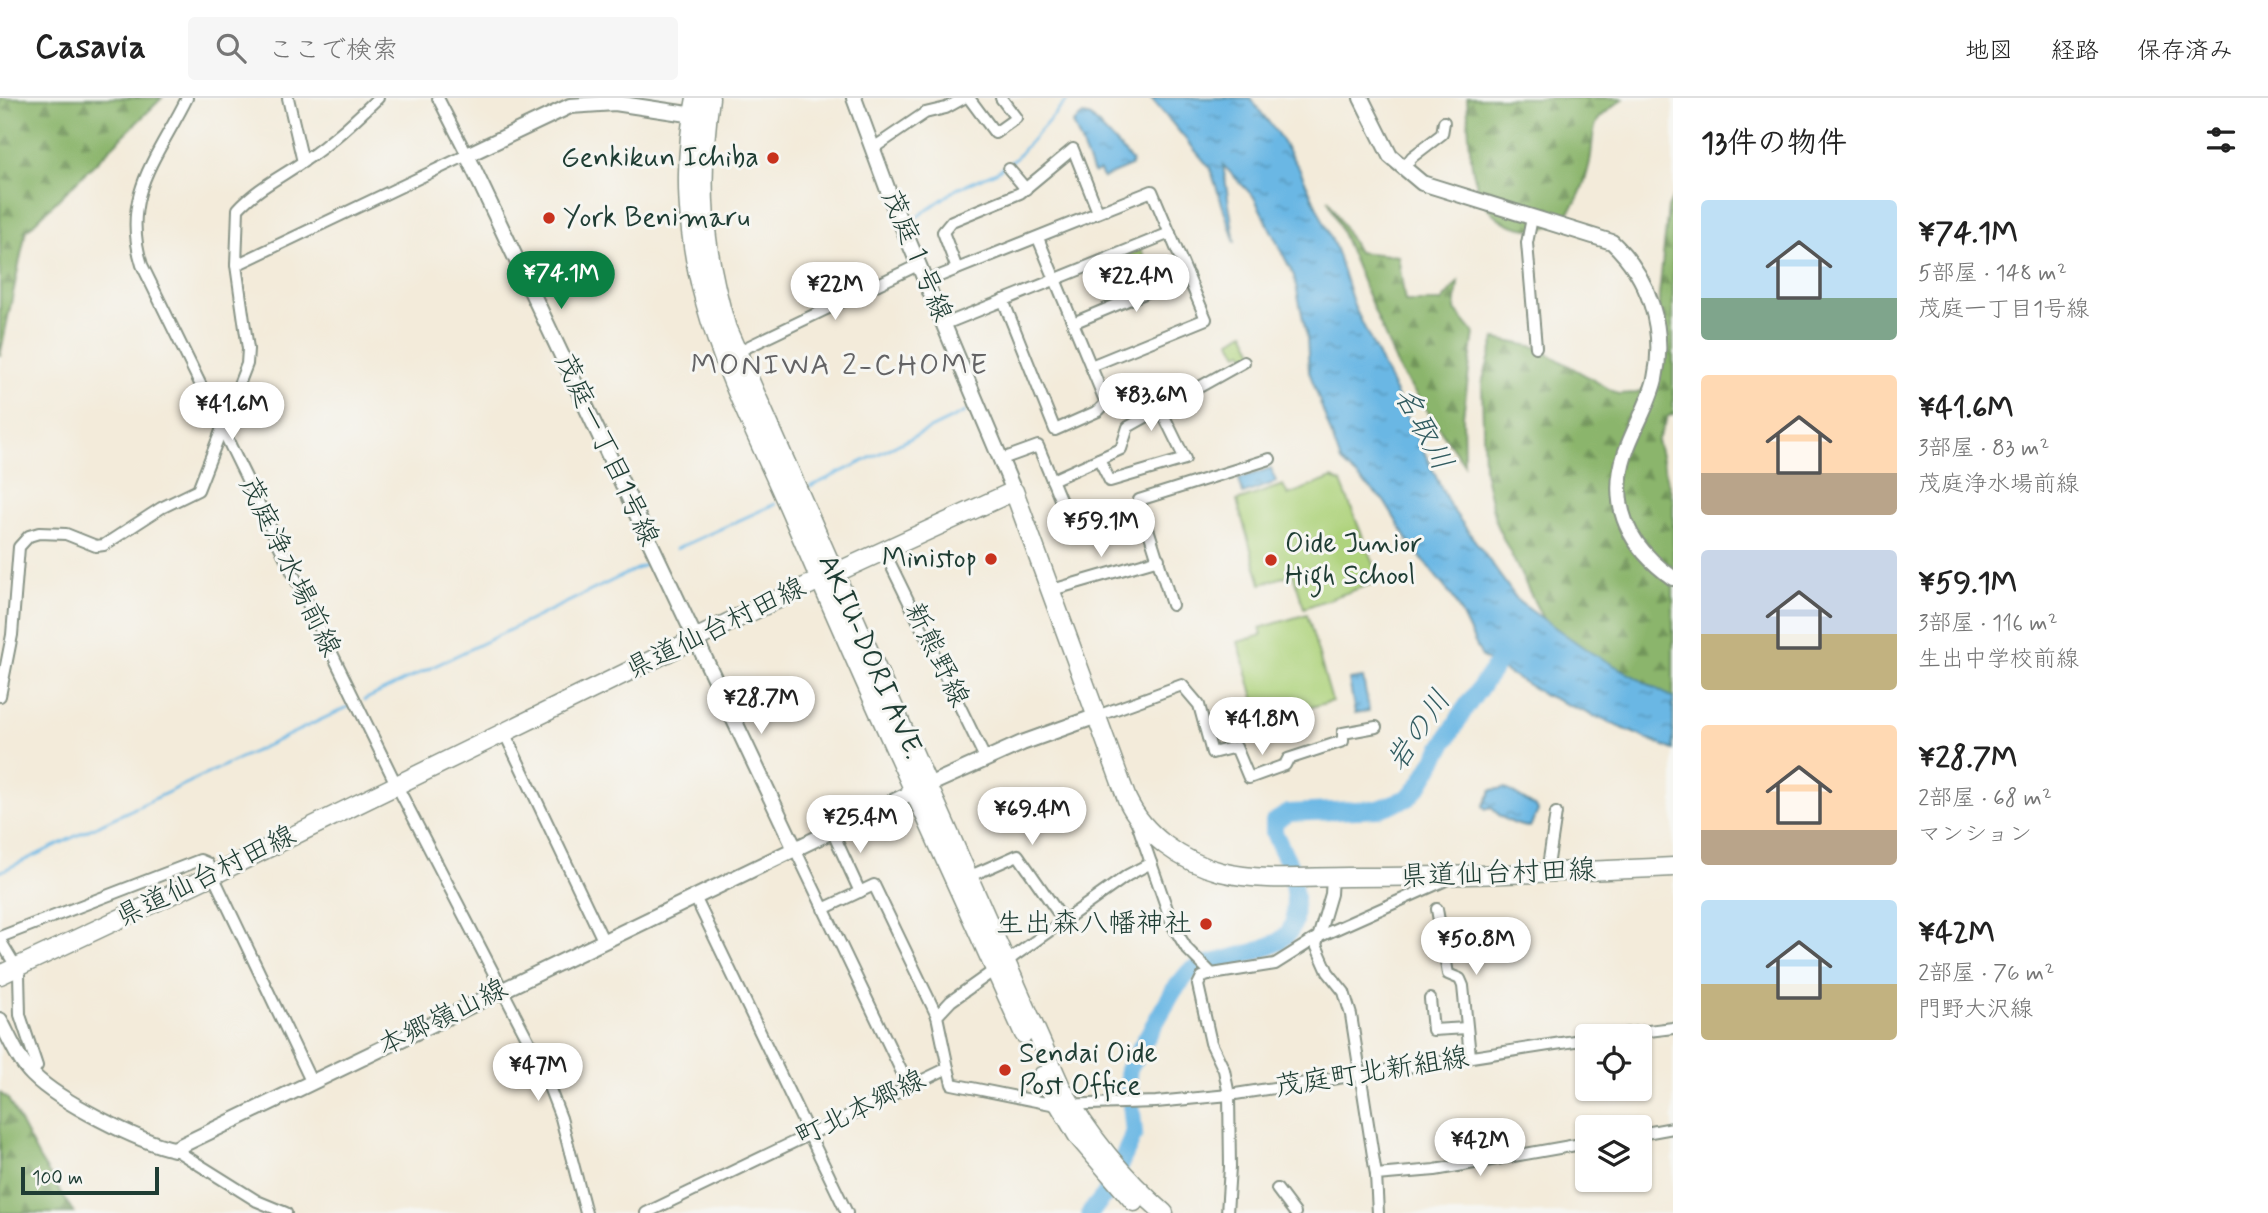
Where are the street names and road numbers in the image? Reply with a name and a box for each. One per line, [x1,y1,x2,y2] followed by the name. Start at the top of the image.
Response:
[872,184,960,328] street label: 茂庭１号線
[545,348,667,552] street label: 茂庭一丁目1号線
[229,471,349,663] street label: 茂庭浄水場前線
[808,549,932,765] street label: AKIU-DORI AVE.
[620,569,812,689] street label: 県道仙台村田線
[895,597,977,713] street label: 新熊野線
[110,817,302,937] street label: 県道仙台村田線
[1399,852,1597,896] street label: 県道仙台村田線
[372,971,514,1065] street label: 本郷嶺山線
[1272,1039,1472,1107] street label: 茂庭町北新組線
[790,1062,932,1156] street label: 町北本郷線

